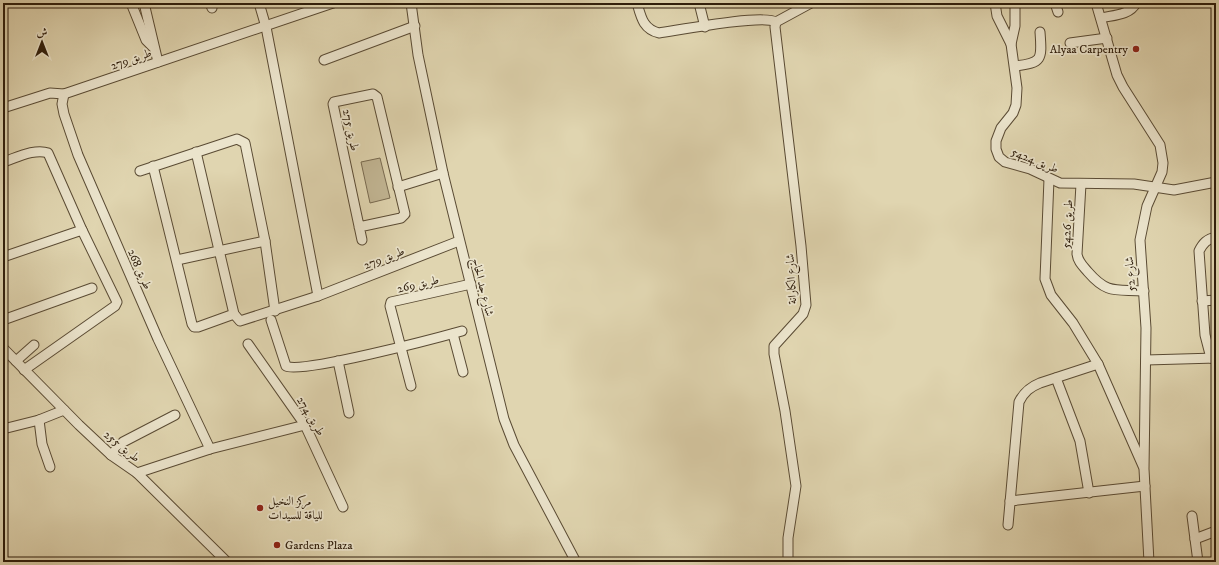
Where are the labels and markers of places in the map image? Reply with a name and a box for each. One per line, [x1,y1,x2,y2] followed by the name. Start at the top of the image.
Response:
[1050,42,1128,57] place label: Alyaa Carpentry
[1131,44,1141,54] marker: Alyaa Carpentry
[268,494,323,523] place label: مركز النخيل للياقة للسيدات
[255,503,265,513] marker: مركز النخيل للياقة للسيدات
[285,538,354,553] place label: Gardens Plaza
[272,540,282,550] marker: Gardens Plaza

